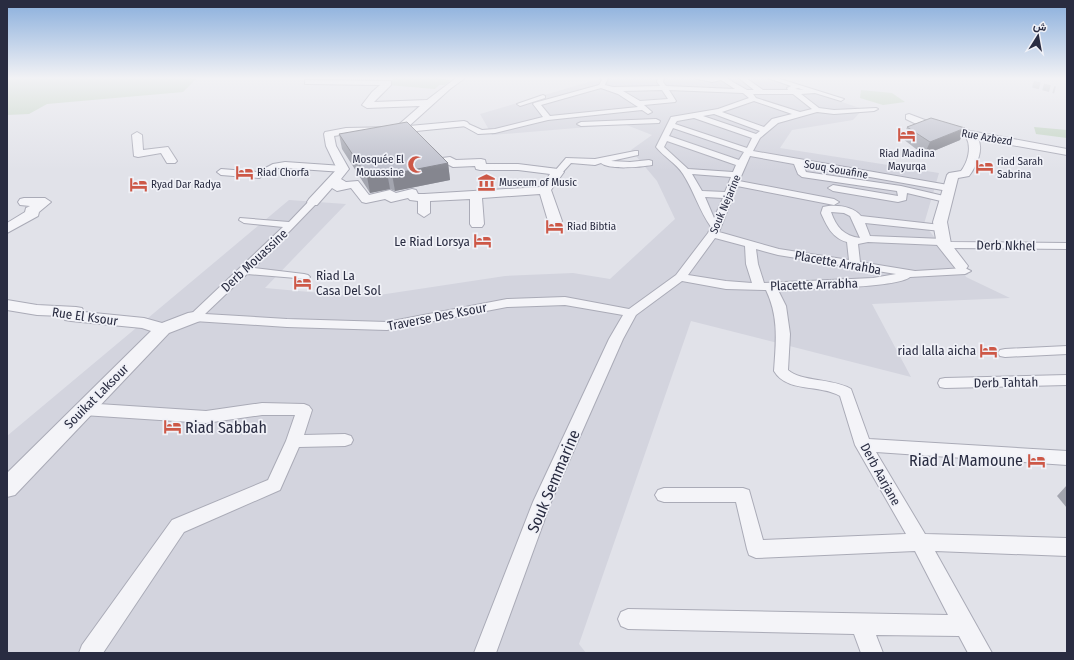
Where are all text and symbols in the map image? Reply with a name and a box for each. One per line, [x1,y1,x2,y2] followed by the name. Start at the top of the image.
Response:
[1018,16,1058,56] north arrow
[1032,19,1048,34] text: ش
[897,125,917,145] hotel icon: Riad Madina Mayurqa
[961,127,1013,148] street label: Rue Azbezd
[879,147,935,173] place label: Riad Madina Mayurqa
[353,153,404,179] place label: Mosquée El Mouassine
[407,155,427,175] mosque icon: Mosquée El Mouassine
[997,155,1043,181] place label: riad Sarah Sabrina
[803,157,869,182] street label: Souq Souafine
[974,157,994,177] hotel icon: riad Sarah Sabrina
[234,162,254,182] hotel icon: Riad Chorfa
[257,166,309,179] place label: Riad Chorfa
[476,172,496,192] museum icon: Museum of Music
[707,173,744,236] street label: Souk Nejarine
[128,174,148,194] hotel icon: Ryad Dar Radya
[499,176,577,189] place label: Museum of Music
[151,178,221,191] place label: Ryad Dar Radya
[544,216,564,236] hotel icon: Riad Bibtia
[567,220,616,233] place label: Riad Bibtia
[218,226,291,295] street label: Derb Mouassine
[473,231,493,251] hotel icon: Le Riad Lorsya
[394,234,470,249] place label: Le Riad Lorsya
[976,237,1036,254] street label: Derb Nkhel
[793,247,882,278] street label: Placette Arrahba
[316,268,381,298] place label: Riad La Casa Del Sol
[293,272,313,292] hotel icon: Riad La Casa Del Sol
[770,275,858,294] street label: Placette Arrabha
[386,299,488,333] street label: Traverse Des Ksour
[51,304,119,329] street label: Rue El Ksour
[979,340,999,360] hotel icon: riad lalla aicha
[898,343,976,358] place label: riad lalla aicha
[61,361,132,432] street label: Souikat Laksour
[974,374,1038,391] street label: Derb Tahtah
[162,417,182,437] hotel icon: Riad Sabbah
[185,418,267,437] place label: Riad Sabbah
[523,427,584,536] street label: Souk Semmarine
[857,440,904,508] street label: Derb Aarjane
[1026,450,1046,470] hotel icon: Riad Al Mamoune
[909,451,1023,470] place label: Riad Al Mamoune

